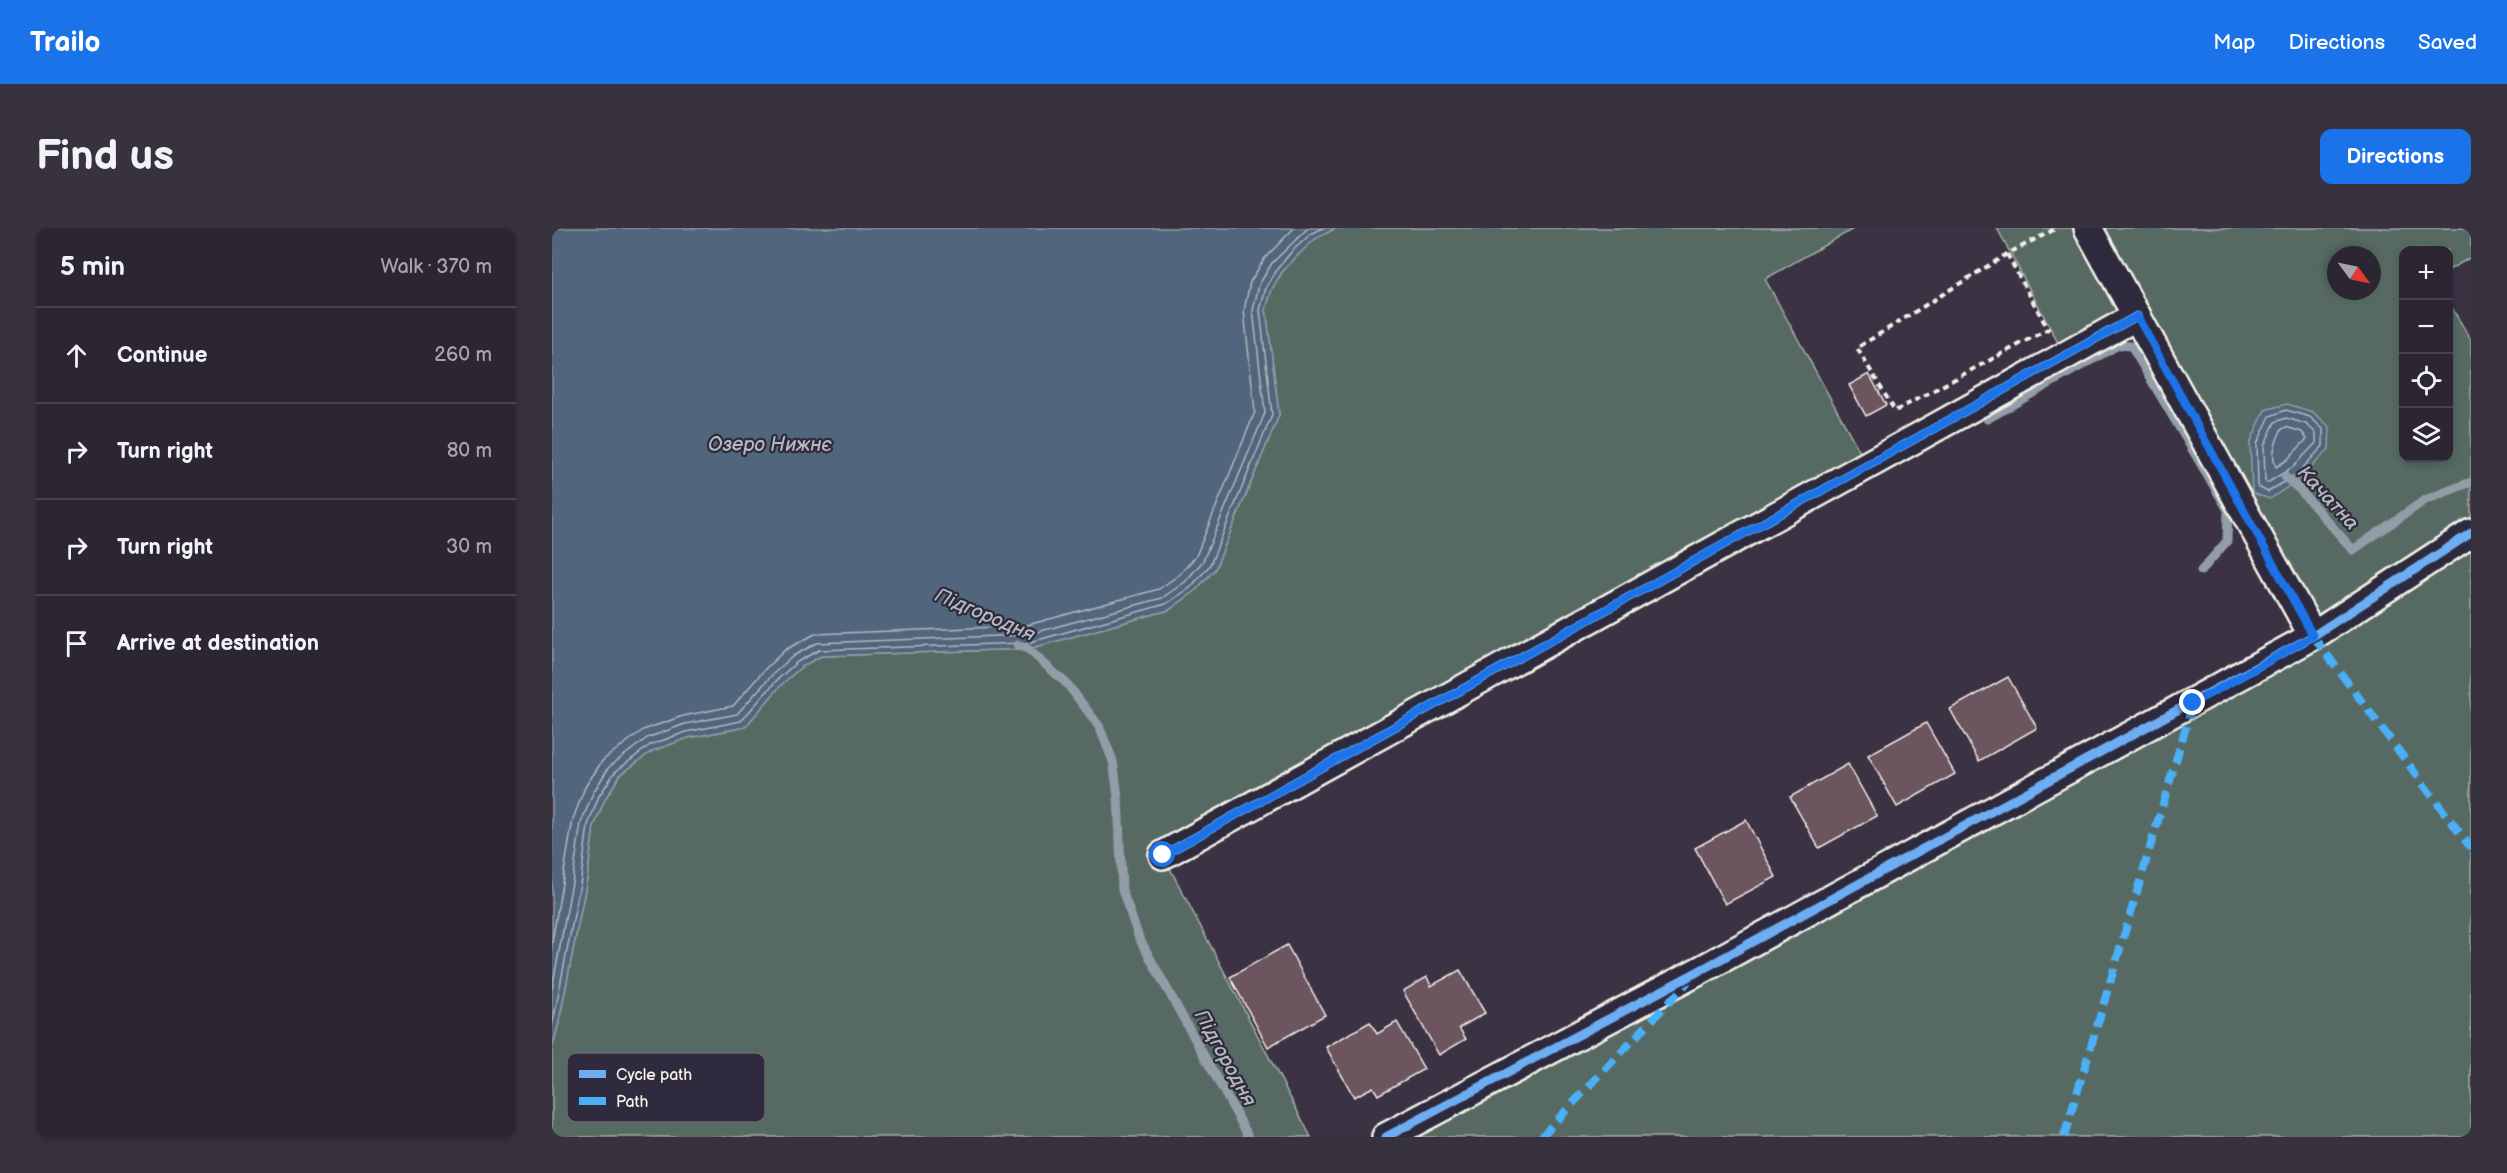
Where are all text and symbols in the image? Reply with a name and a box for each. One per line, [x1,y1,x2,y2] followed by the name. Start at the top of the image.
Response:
[30,26,101,59] text: Trailo
[2213,30,2256,55] text: Map
[2289,30,2385,55] text: Directions
[2418,30,2477,55] text: Saved
[2320,129,2471,184] button: Directions
[36,131,174,182] text: Find us
[2327,246,2381,300] north arrow
[2399,246,2453,462] map controls
[2399,246,2453,300] button: +
[60,252,125,283] text: 5 min
[380,255,492,279] text: Walk · 370 m
[2399,300,2453,354] button: −
[60,339,93,372] icon: ahead
[117,342,207,369] text: Continue
[434,343,492,367] text: 260 m
[2399,354,2453,408] button: locate
[2399,408,2453,462] button: layers
[708,433,833,457] water label: Озеро Нижнє
[60,435,93,468] icon: right
[117,438,213,465] text: Turn right
[447,439,492,463] text: 80 m
[2292,461,2364,535] water label: Качатна
[60,531,93,564] icon: right
[117,534,213,561] text: Turn right
[446,535,492,559] text: 30 m
[931,583,1039,647] water label: Підгородня
[60,627,93,660] icon: arrive
[117,630,319,657] text: Arrive at destination
[2179,689,2205,715] route end
[1149,841,1175,867] route start
[1189,1006,1261,1110] water label: Підгородня
[567,1053,765,1122] legend
[616,1066,692,1085] text: Cycle path
[616,1093,648,1112] text: Path

